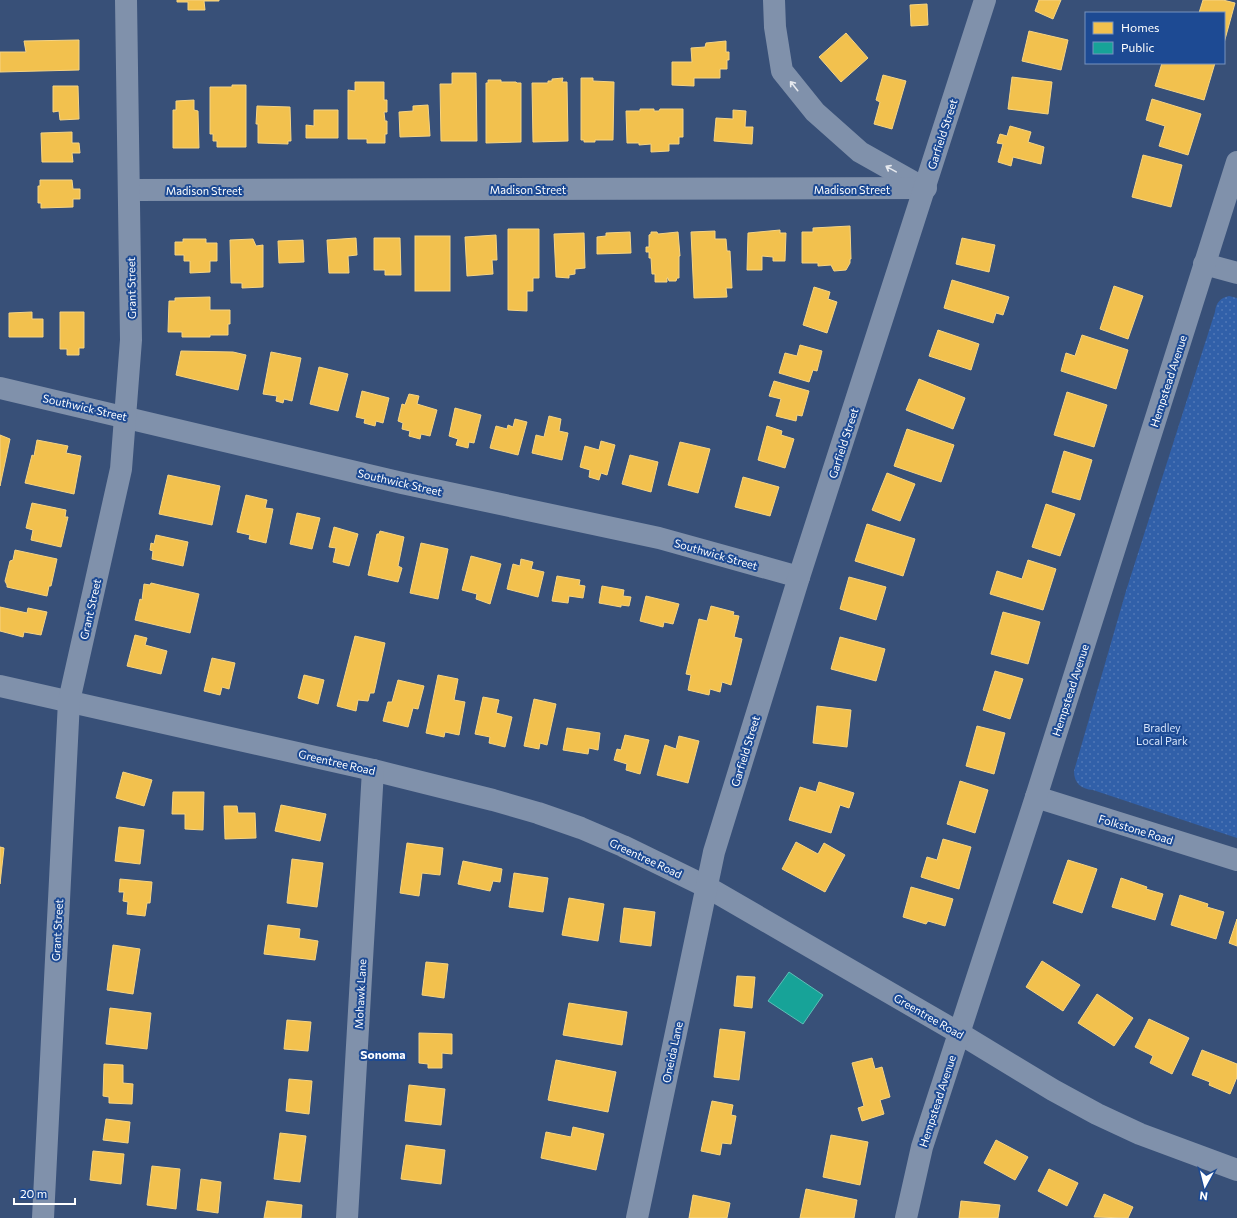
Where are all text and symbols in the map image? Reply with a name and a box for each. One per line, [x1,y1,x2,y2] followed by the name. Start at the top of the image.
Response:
[1085,12,1225,64] legend
[1121,20,1159,34] text: Homes
[1121,40,1154,54] text: Public
[789,80,798,91] one-way arrow
[924,97,960,171] street label: Garfield Street
[886,165,898,173] one-way arrow
[490,183,567,196] street label: Madison Street
[814,183,891,196] street label: Madison Street
[166,184,243,197] street label: Madison Street
[124,256,138,319] street label: Grant Street
[1147,333,1189,429] street label: Hempstead Avenue
[42,391,129,423] street label: Southwick Street
[825,406,861,480] street label: Garfield Street
[357,466,444,498] street label: Southwick Street
[673,536,760,572] street label: Southwick Street
[77,577,103,641] street label: Grant Street
[1049,642,1091,738] street label: Hempstead Avenue
[728,713,762,788] street label: Garfield Street
[1136,721,1188,747] park label: Bradley Local Park
[297,747,377,777] street label: Greentree Road
[1097,811,1175,847] street label: Folkstone Road
[608,836,684,880] street label: Greentree Road
[49,898,65,961] street label: Grant Street
[352,958,368,1029] street label: Mohawk Lane
[892,991,966,1041] street label: Greentree Road
[659,1020,685,1084] street label: Oneida Lane
[360,1047,406,1061] district label: Sonoma
[916,1053,958,1149] street label: Hempstead Avenue
[1185,1166,1225,1206] north arrow
[14,1180,75,1206] scale bar
[20,1186,47,1200] text: 20 m
[1199,1189,1209,1203] text: N

